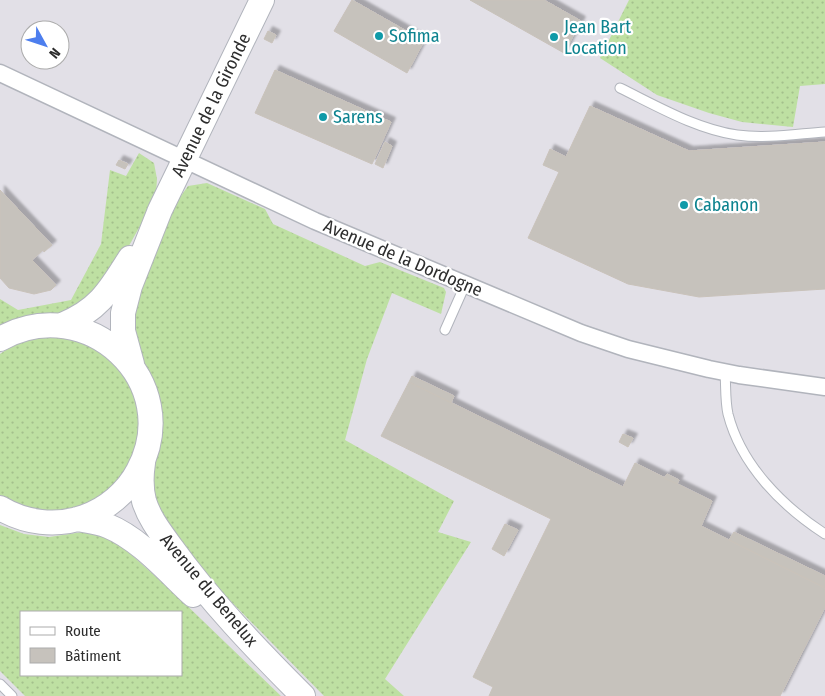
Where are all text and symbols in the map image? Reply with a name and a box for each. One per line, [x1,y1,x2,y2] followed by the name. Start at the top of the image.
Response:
[564,16,631,59] place label: Jean Bart Location
[20,20,70,70] north arrow
[389,25,440,47] place label: Sofima
[167,30,255,180] street label: Avenue de la Gironde
[373,30,385,42] marker: Sofima
[548,31,560,43] marker: Jean Bart Location
[45,44,64,62] text: N
[333,106,383,128] place label: Sarens
[317,111,329,123] marker: Sarens
[694,194,758,216] place label: Cabanon
[678,199,690,211] marker: Cabanon
[320,215,486,301] street label: Avenue de la Dordogne
[155,529,263,651] street label: Avenue du Benelux
[20,611,182,676] legend
[65,622,101,640] text: Route
[65,647,121,665] text: Bâtiment

